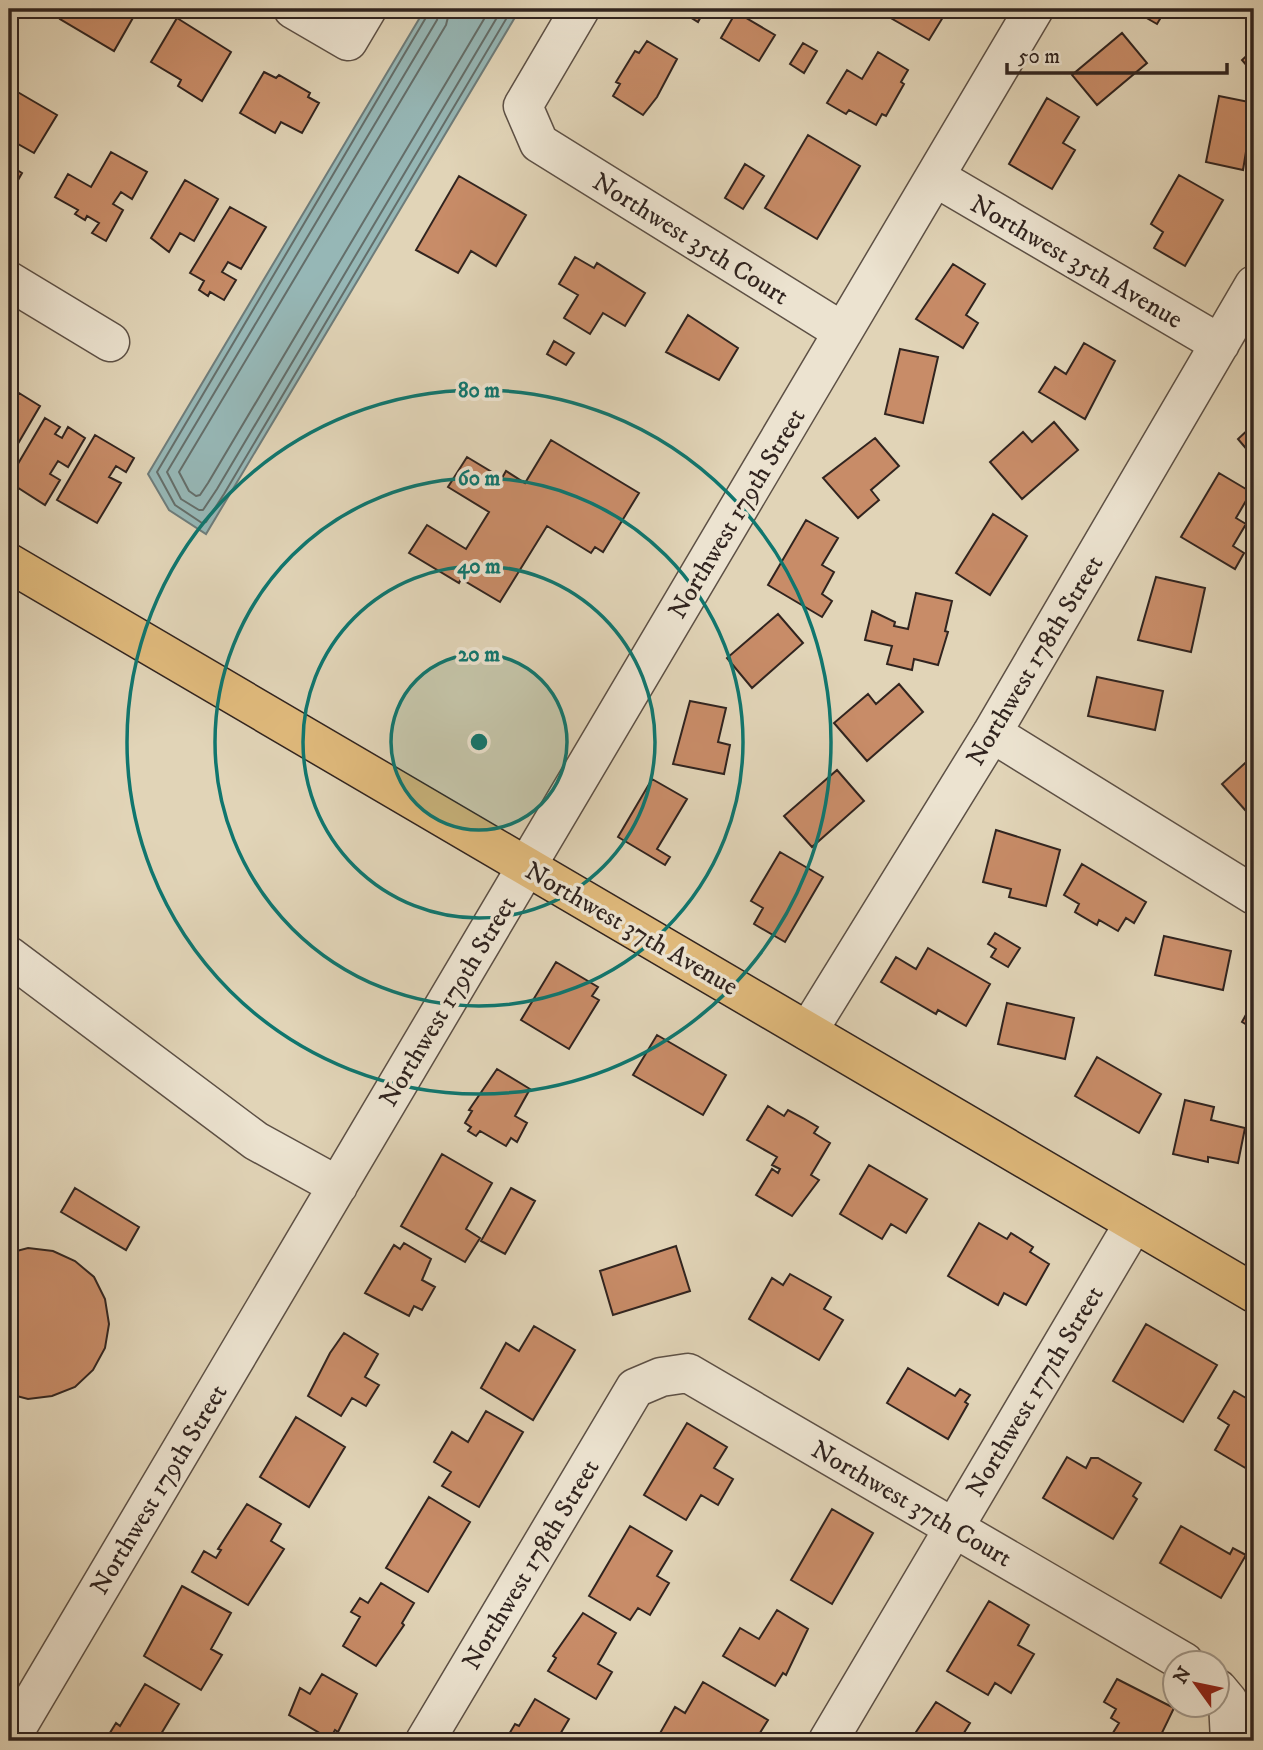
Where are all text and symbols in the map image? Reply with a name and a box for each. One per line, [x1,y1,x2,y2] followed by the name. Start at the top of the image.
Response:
[1007,32,1228,76] scale bar
[1018,44,1060,70] text: 50 m
[586,166,795,313] street label: Northwest 35th Court
[964,188,1188,337] street label: Northwest 35th Avenue
[458,378,500,404] text: 80 m
[661,402,813,625] street label: Northwest 179th Street
[458,466,500,492] text: 60 m
[959,549,1111,772] street label: Northwest 178th Street
[457,554,501,580] text: 40 m
[458,642,500,668] text: 20 m
[467,730,491,754] centre of rings
[519,855,744,1004] street label: Northwest 37th Avenue
[372,890,524,1113] street label: Northwest 179th Street
[959,1280,1111,1503] street label: Northwest 177th Street
[83,1378,235,1601] street label: Northwest 179th Street
[805,1433,1017,1575] street label: Northwest 37th Court
[455,1453,607,1676] street label: Northwest 178th Street
[1162,1648,1232,1718] north arrow
[1169,1662,1197,1688] text: N

